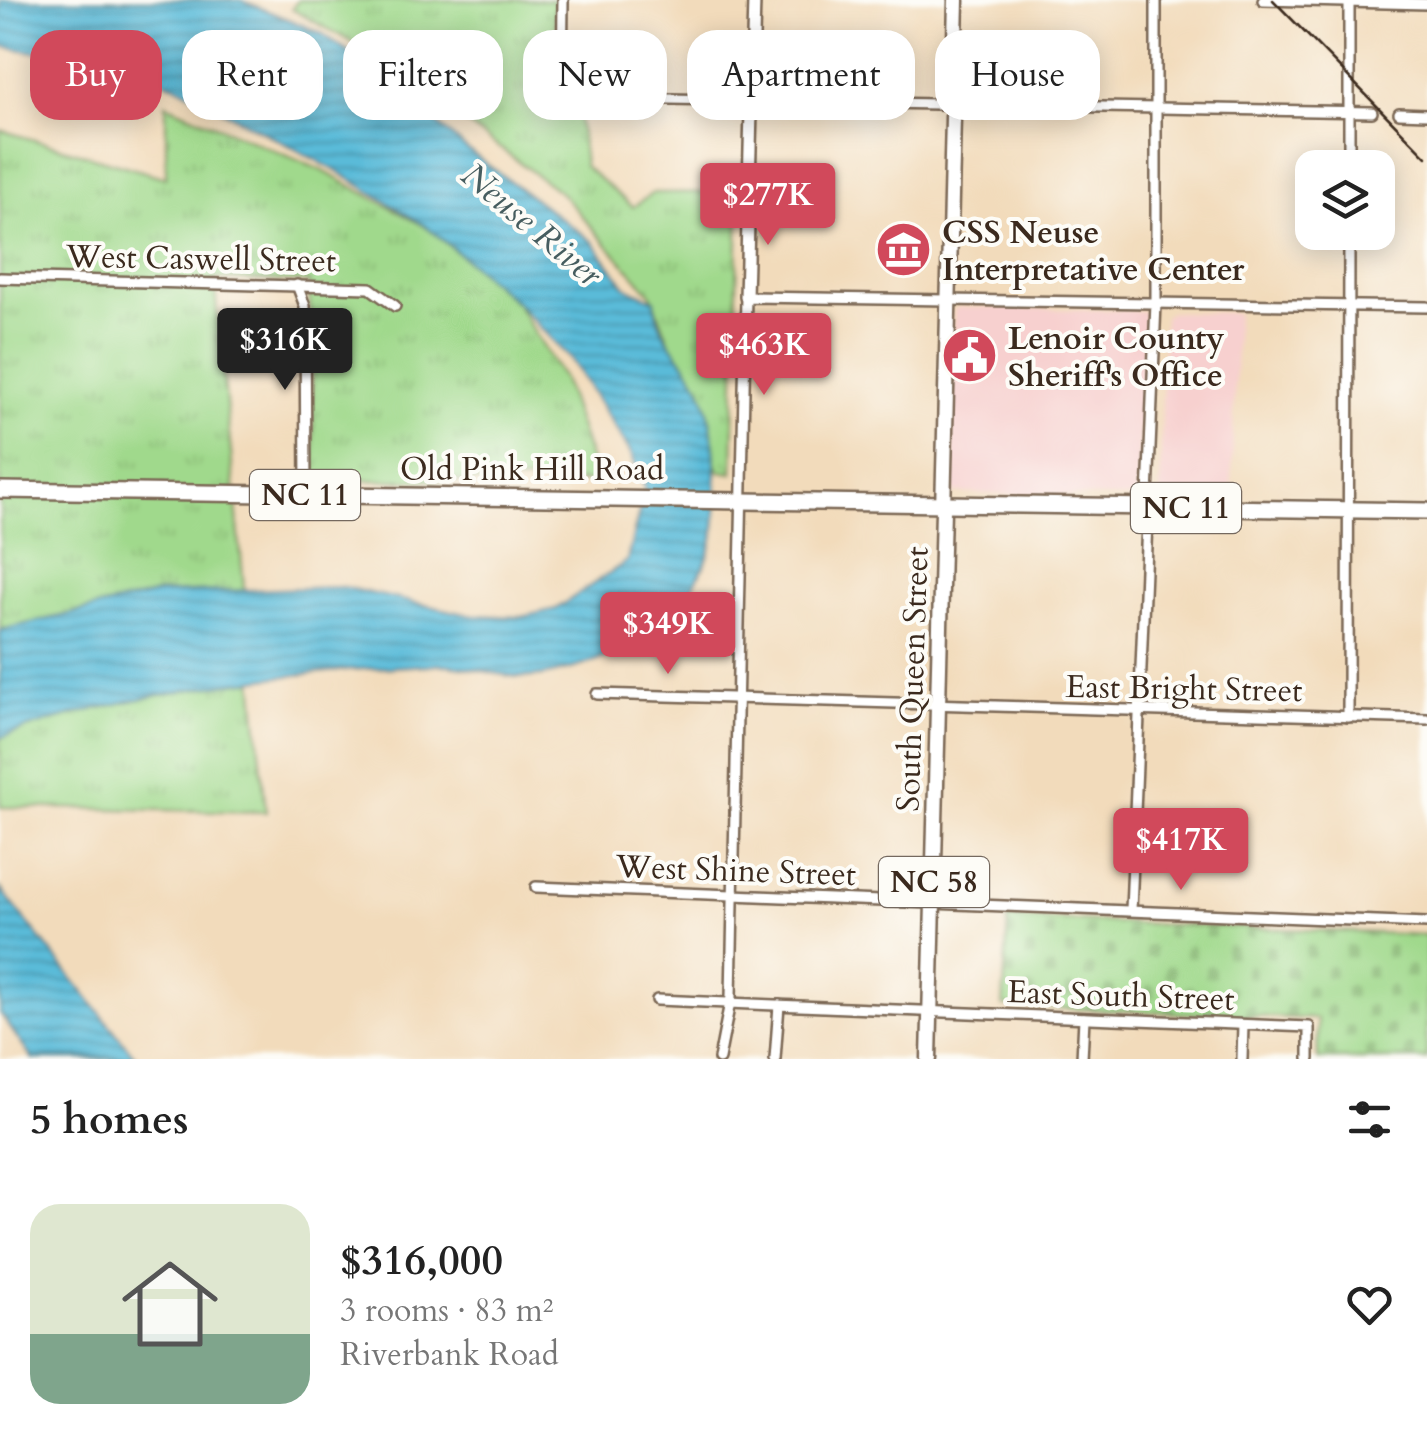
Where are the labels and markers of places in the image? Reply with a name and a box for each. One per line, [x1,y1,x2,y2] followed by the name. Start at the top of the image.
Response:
[698,163,838,248] pin: $277K
[942,211,1244,292] place label: CSS Neuse Interpretative Center
[873,220,933,280] museum icon: CSS Neuse Interpretative Center
[215,308,355,393] pin: $316K
[694,313,834,398] pin: $463K
[1008,317,1225,398] place label: Lenoir County Sheriff's Office
[939,326,999,386] public building icon: Lenoir County Sheriff's Office
[598,592,738,677] pin: $349K
[1111,808,1251,893] pin: $417K

